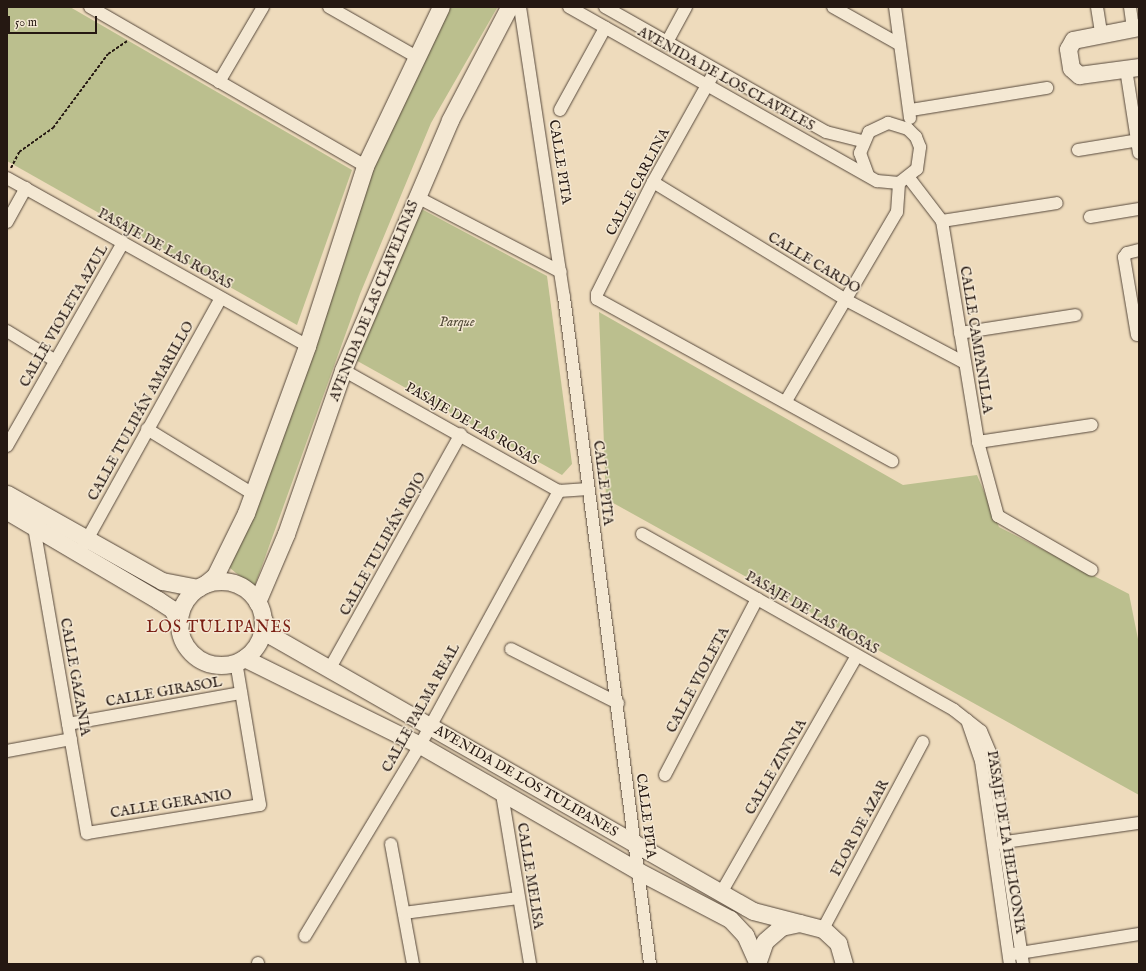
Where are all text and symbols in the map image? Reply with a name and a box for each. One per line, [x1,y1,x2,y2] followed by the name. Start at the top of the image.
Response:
[10,8,99,34] scale bar
[15,15,37,30] text: 50 m
[635,23,817,135] street label: AVENIDA DE LOS CLAVELES
[545,118,575,206] street label: CALLE PITA
[603,125,673,239] street label: CALLE CARLINA
[326,198,422,404] street label: AVENIDA DE LAS CLAVELINAS
[95,205,235,293] street label: PASAJE DE LAS ROSAS
[765,229,863,297] street label: CALLE CARDO
[16,242,112,390] street label: CALLE VIOLETA AZUL
[956,265,996,415] street label: CALLE CAMPANILLA
[439,314,475,330] park label: Parque
[85,318,197,504] street label: CALLE TULIPÁN AMARILLO
[402,379,542,469] street label: PASAJE DE LAS ROSAS
[589,440,617,526] street label: CALLE PITA
[337,469,429,619] street label: CALLE TULIPÁN ROJO
[742,568,882,658] street label: PASAJE DE LAS ROSAS
[56,617,94,737] street label: CALLE GAZANIA
[146,618,292,638] district label: LOS TULIPANES
[663,624,733,736] street label: CALLE VIOLETA
[379,641,463,775] street label: CALLE PALMA REAL
[105,673,223,711] street label: CALLE GIRASOL
[742,716,810,818] street label: CALLE ZINNIA
[431,721,621,841] street label: AVENIDA DE LOS TULIPANES
[983,749,1029,935] street label: PASAJE DE LA HELICONIA
[632,773,660,859] street label: CALLE PITA
[827,777,893,879] street label: FLOR DE AZAR
[109,786,233,822] street label: CALLE GERANIO
[513,822,547,930] street label: CALLE MELISA

